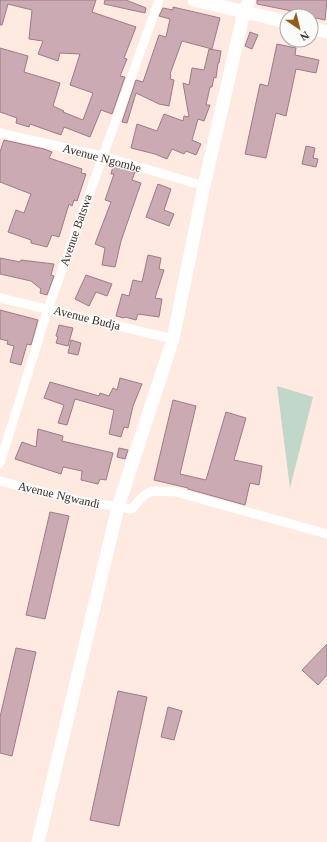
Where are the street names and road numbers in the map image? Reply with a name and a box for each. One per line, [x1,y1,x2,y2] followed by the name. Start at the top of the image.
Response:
[61,141,143,175] street label: Avenue Ngombe
[57,192,95,268] street label: Avenue Batswa
[52,303,122,333] street label: Avenue Budja
[17,479,102,511] street label: Avenue Ngwandi

